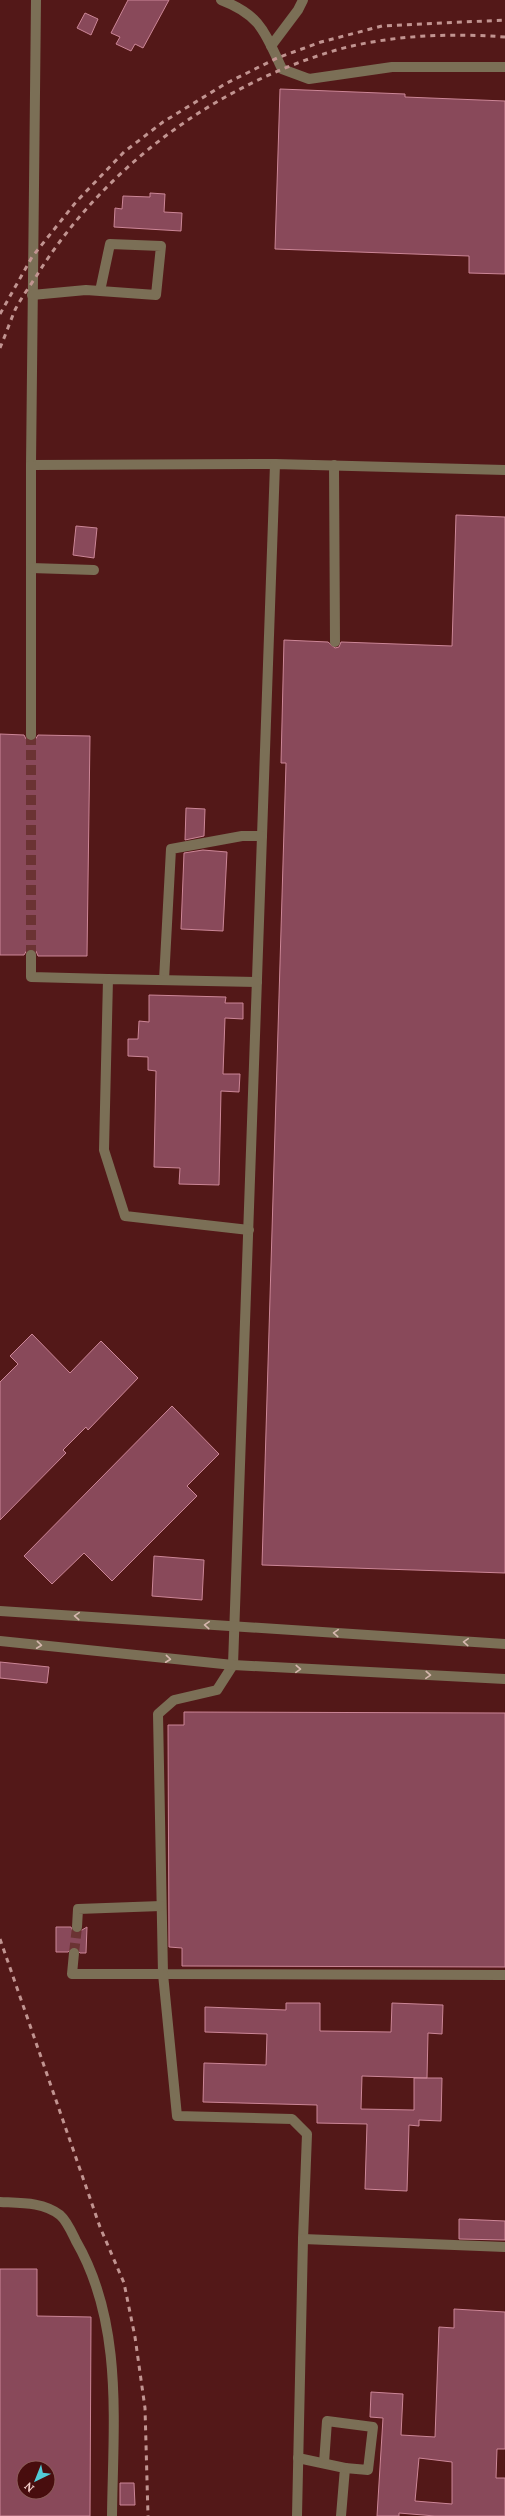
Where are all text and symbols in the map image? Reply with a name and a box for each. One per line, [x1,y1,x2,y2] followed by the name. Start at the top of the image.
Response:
[74,1612,80,1621] one-way arrow
[204,1620,210,1629] one-way arrow
[333,1629,339,1637] one-way arrow
[463,1637,469,1646] one-way arrow
[36,1641,42,1650] one-way arrow
[165,1654,171,1663] one-way arrow
[295,1664,301,1673] one-way arrow
[425,1671,431,1679] one-way arrow
[16,2460,56,2500] north arrow
[21,2479,37,2495] text: N

